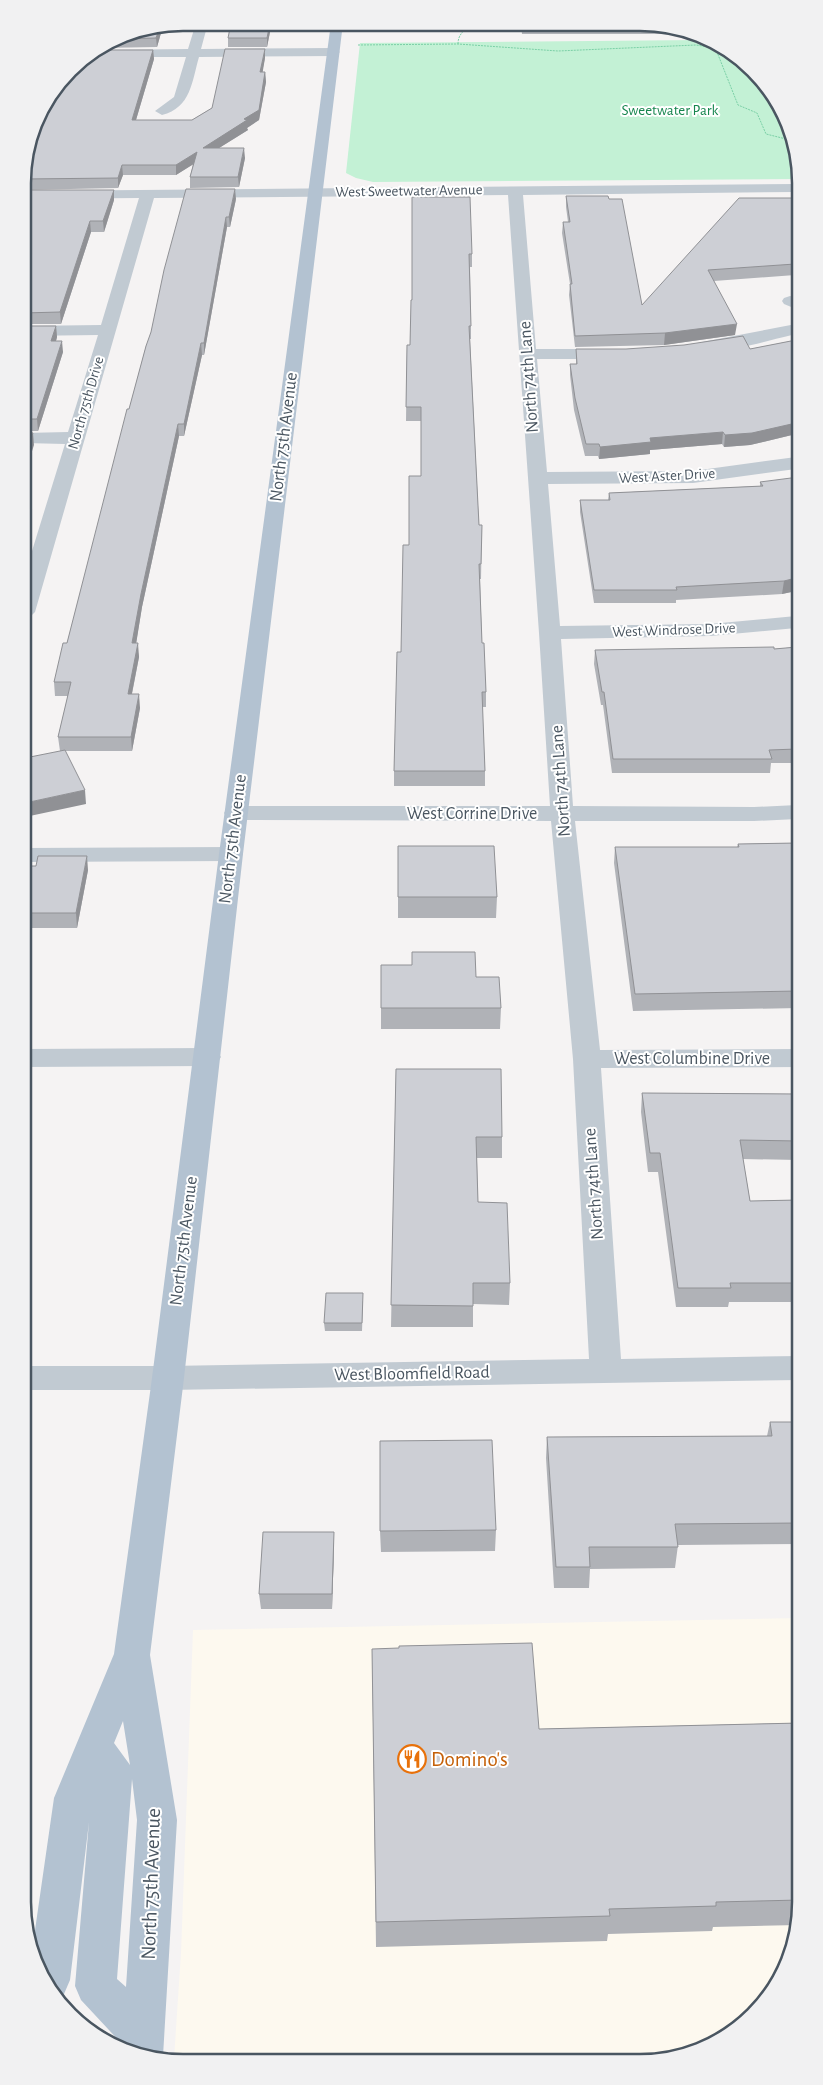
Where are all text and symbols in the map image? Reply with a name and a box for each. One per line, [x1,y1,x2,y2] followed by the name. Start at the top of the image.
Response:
[622,103,719,118] park label: Sweetwater Park
[335,182,483,200] street label: West Sweetwater Avenue
[516,321,542,433] street label: North 74th Lane
[66,355,106,451] street label: North 75th Drive
[267,371,301,503] street label: North 75th Avenue
[618,466,716,486] street label: West Aster Drive
[612,620,736,640] street label: West Windrose Drive
[548,725,574,837] street label: North 74th Lane
[216,773,250,905] street label: North 75th Avenue
[407,805,537,823] street label: West Corrine Drive
[614,1050,770,1068] street label: West Columbine Drive
[581,1128,607,1240] street label: North 74th Lane
[167,1175,201,1307] street label: North 75th Avenue
[334,1364,490,1384] street label: West Bloomfield Road
[397,1744,427,1774] restaurant icon: Domino's
[431,1749,508,1770] place label: Domino's
[138,1808,164,1960] street label: North 75th Avenue

